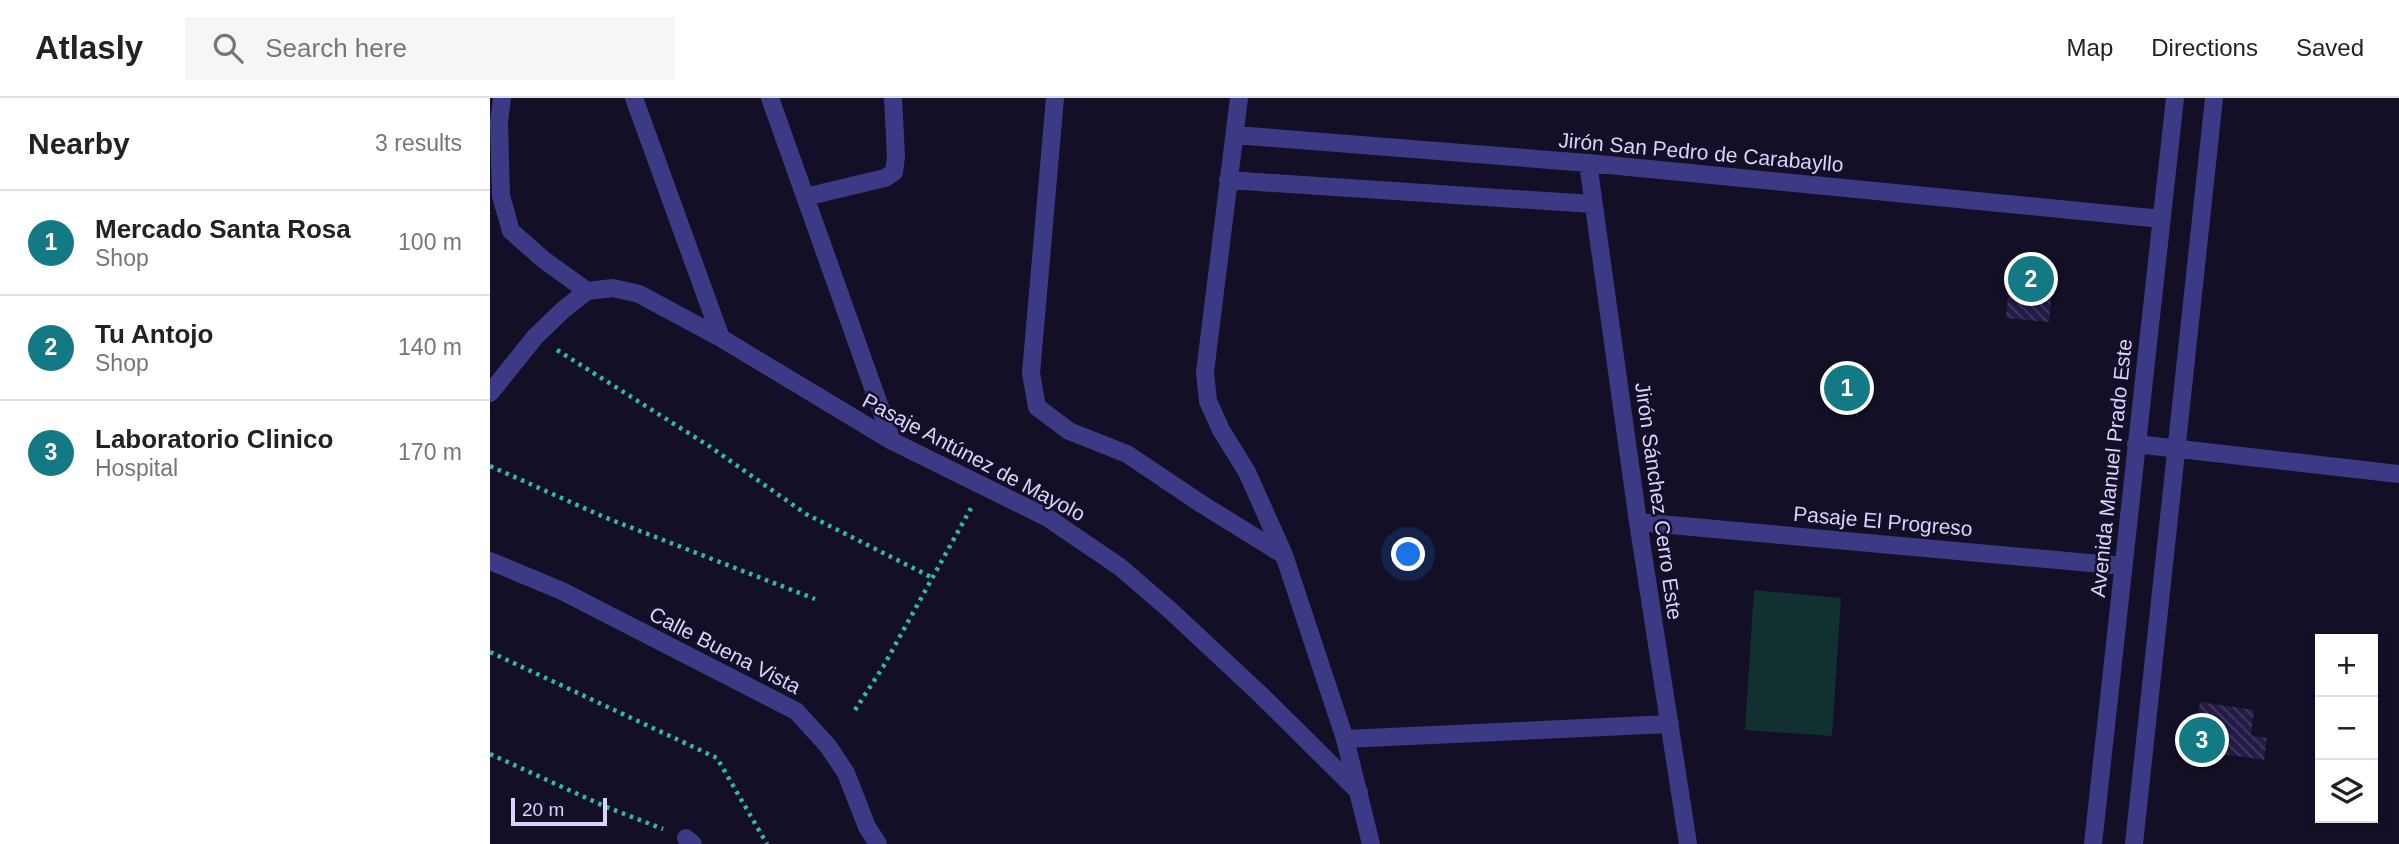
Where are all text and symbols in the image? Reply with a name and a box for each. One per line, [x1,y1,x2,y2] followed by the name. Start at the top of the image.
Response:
[185,17,675,80] search box
[35,29,143,66] text: Atlasly
[209,29,247,67] icon: search
[265,33,407,63] text: Search here
[2067,34,2113,61] text: Map
[2151,34,2258,61] text: Directions
[2296,34,2364,61] text: Saved
[28,127,130,160] text: Nearby
[1558,128,1844,176] street label: Jirón San Pedro de Carabayllo
[375,130,462,156] text: 3 results
[95,214,351,244] text: Mercado Santa Rosa
[45,229,57,255] text: 1
[398,229,462,255] text: 100 m
[95,245,149,271] text: Shop
[2008,253,2054,305] pin: 2
[95,319,213,349] text: Tu Antojo
[45,334,57,360] text: 2
[398,334,462,360] text: 140 m
[2086,338,2136,598] street label: Avenida Manuel Prado Este
[95,350,149,376] text: Shop
[1824,362,1870,414] pin: 1
[1631,381,1687,621] street label: Jirón Sánchez Cerro Este
[859,388,1089,526] street label: Pasaje Antúnez de Mayolo
[95,424,333,454] text: Laboratorio Clinico
[45,439,57,465] text: 3
[398,439,462,465] text: 170 m
[95,455,178,481] text: Hospital
[1792,502,1974,540] street label: Pasaje El Progreso
[1391,537,1425,571] your location
[646,602,805,698] street label: Calle Buena Vista
[2315,634,2378,823] map controls
[2315,634,2378,697] button: +
[2315,697,2378,760] button: −
[2179,714,2225,766] pin: 3
[2315,760,2378,823] button: layers
[511,795,607,827] scale bar
[522,799,564,820] text: 20 m

